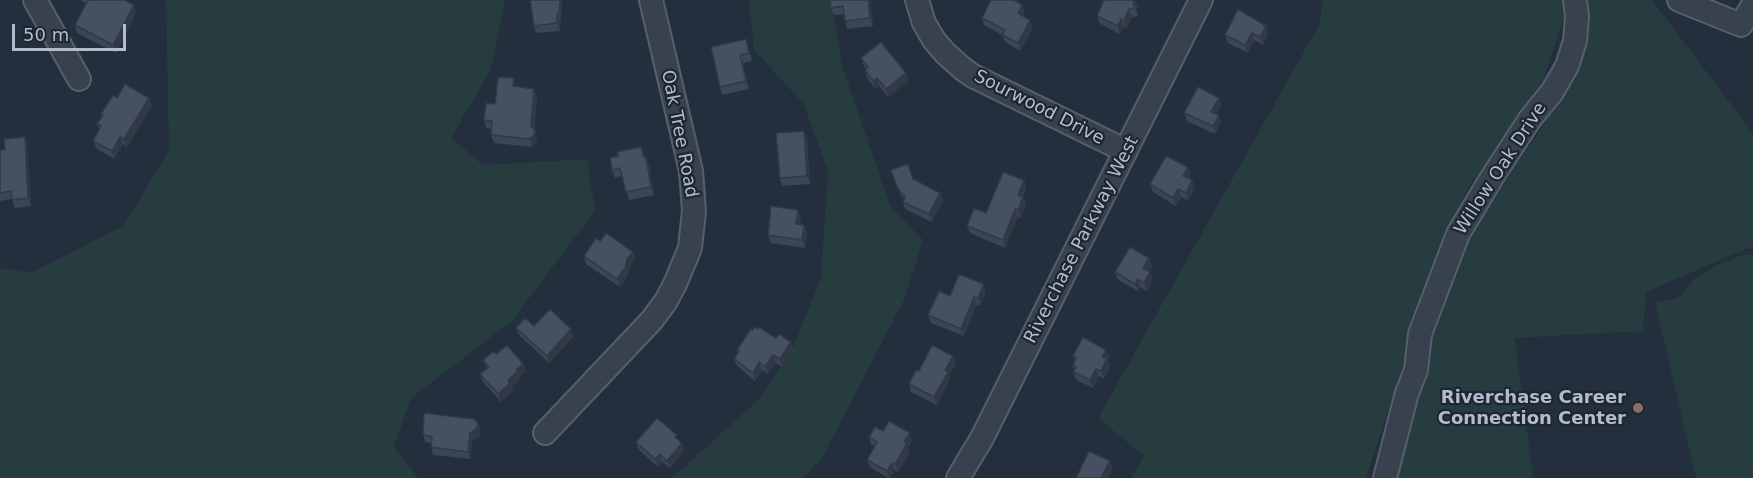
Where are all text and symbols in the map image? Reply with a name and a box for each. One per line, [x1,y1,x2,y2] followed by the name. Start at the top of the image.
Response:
[15,12,129,50] scale bar
[23,24,69,45] text: 50 m
[970,66,1108,150] street label: Sourwood Drive
[656,68,702,200] street label: Oak Tree Road
[1450,99,1552,239] street label: Willow Oak Drive
[1020,133,1144,347] street label: Riverchase Parkway West
[1438,387,1626,430] place label: Riverchase Career Connection Center
[1631,401,1645,415] marker: Riverchase Career Connection Center

